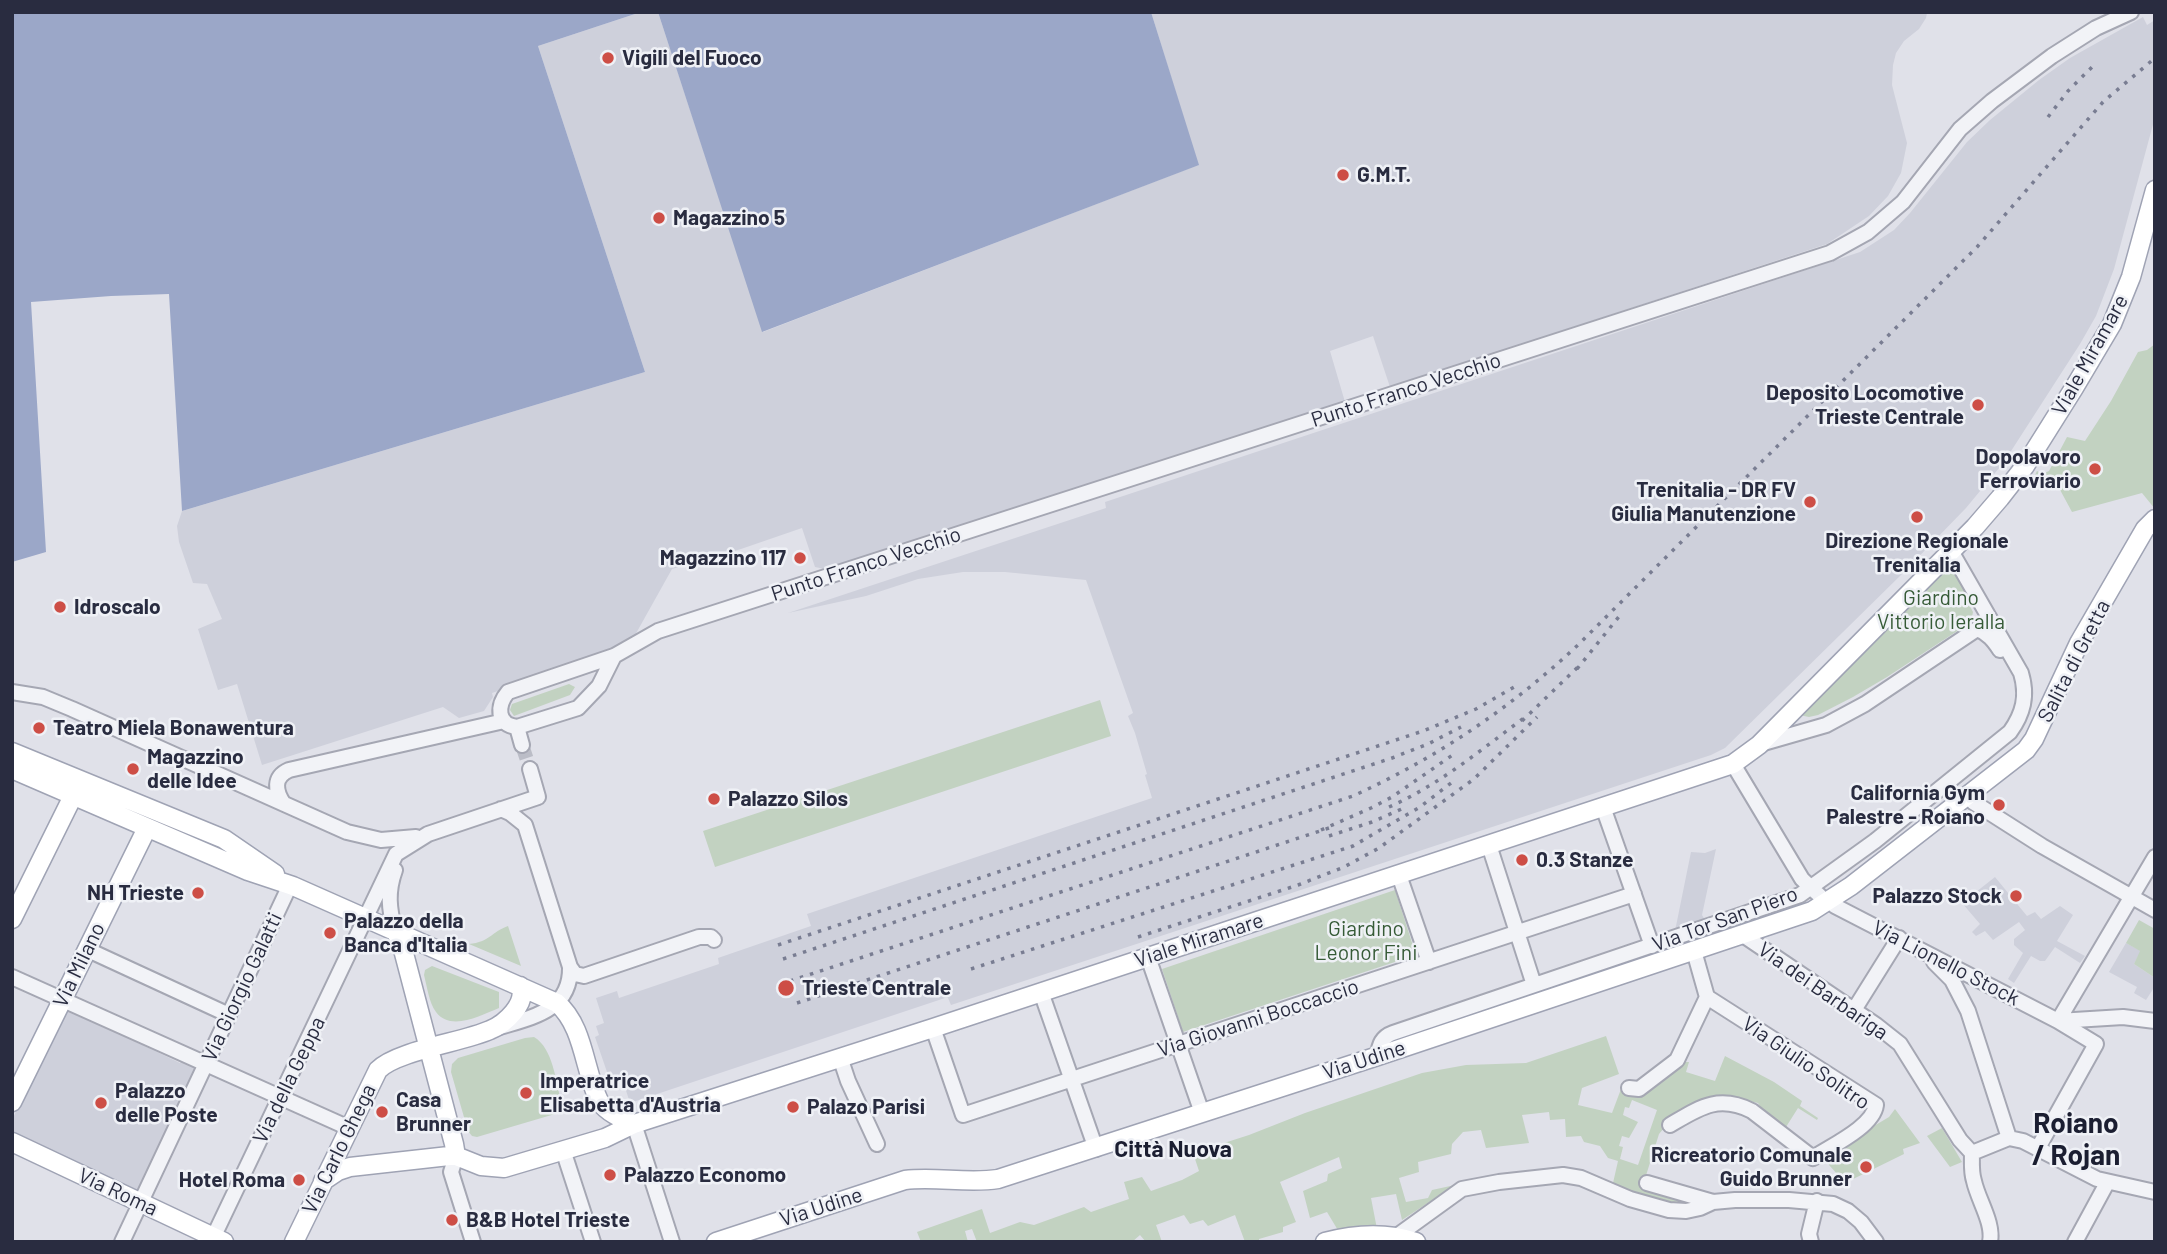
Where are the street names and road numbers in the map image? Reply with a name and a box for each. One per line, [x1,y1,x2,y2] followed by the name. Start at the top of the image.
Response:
[2046,290,2134,420] street label: Viale Miramare
[1308,347,1504,433] street label: Punto Franco Vecchio
[768,521,964,607] street label: Punto Franco Vecchio
[2032,595,2116,727] street label: Salita di Gretta
[1649,881,1801,957] street label: Via Tor San Piero
[1131,907,1267,973] street label: Viale Miramare
[196,908,288,1066] street label: Via Giorgio Galatti
[1868,915,2024,1011] street label: Via Lionello Stock
[48,918,110,1012] street label: Via Milano
[1753,937,1893,1045] street label: Via dei Barbariga
[1154,974,1362,1062] street label: Via Giovanni Boccaccio
[1737,1011,1875,1115] street label: Via Giulio Solitro
[247,1013,331,1147] street label: Via della Geppa
[1319,1035,1409,1085] street label: Via Udine
[297,1080,381,1218] street label: Via Carlo Ghega
[74,1163,162,1221] street label: Via Roma
[776,1182,866,1232] street label: Via Udine

